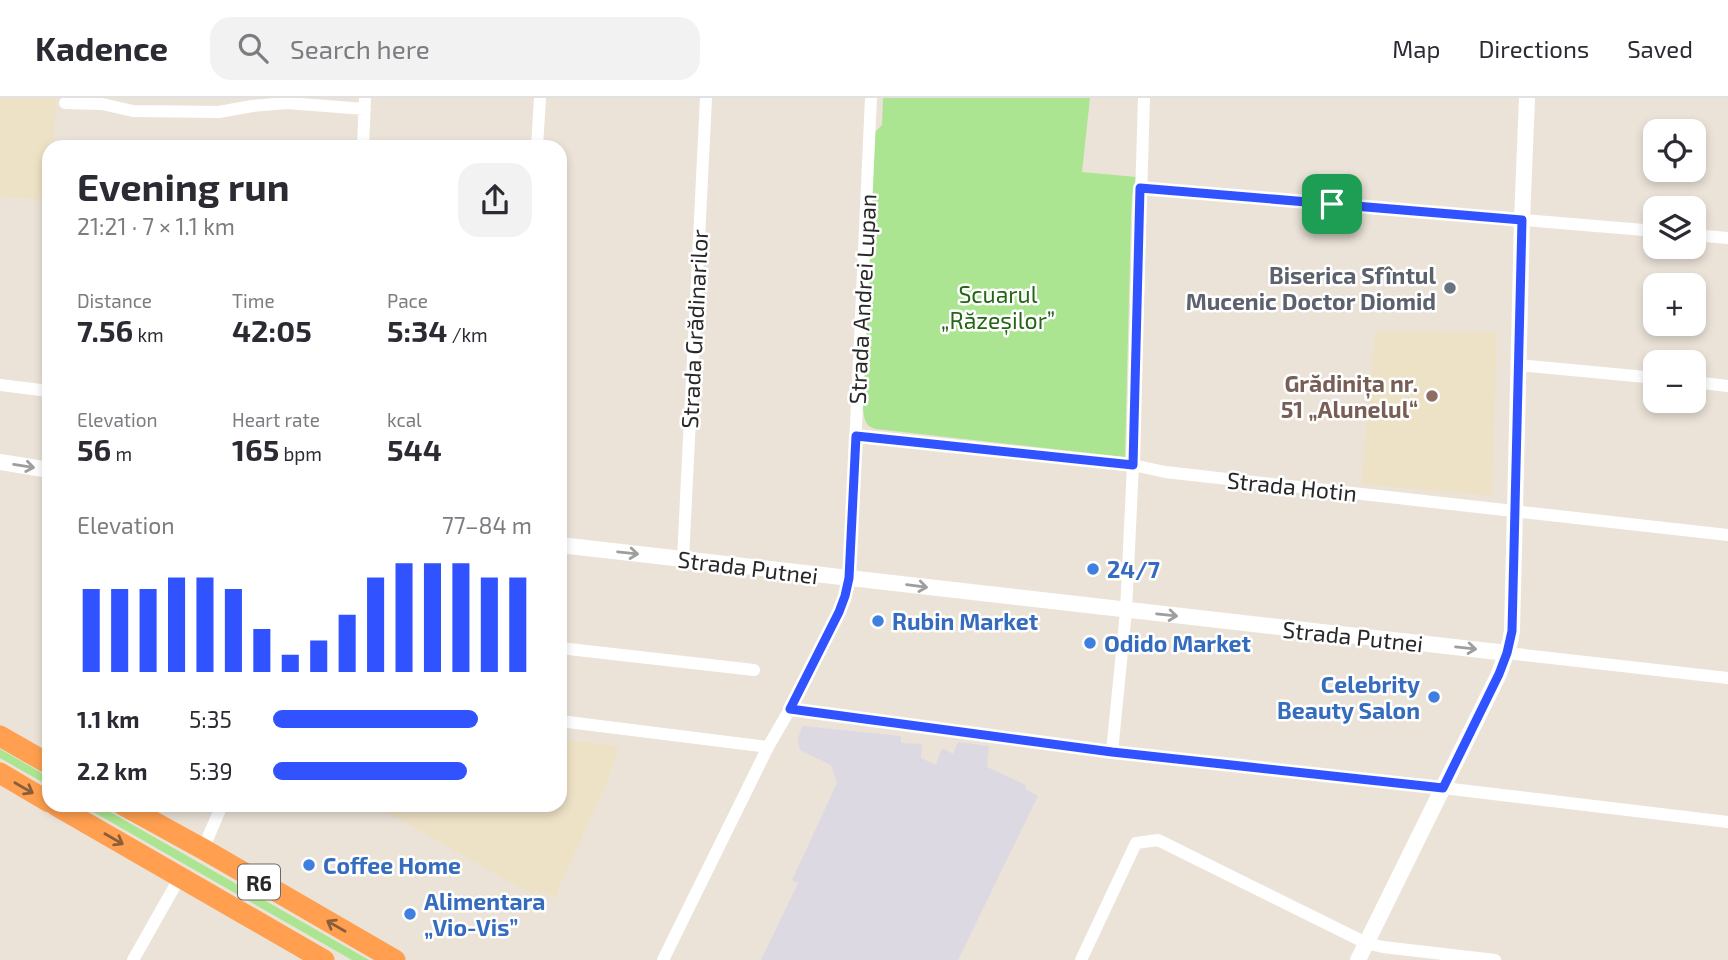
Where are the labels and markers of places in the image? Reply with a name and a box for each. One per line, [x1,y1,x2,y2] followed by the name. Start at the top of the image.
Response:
[1302,174,1362,234] pin
[1186,261,1436,315] place label: Biserica Sfîntul Mucenic Doctor Diomid
[1442,280,1458,296] marker: Biserica Sfîntul Mucenic Doctor Diomid
[1281,369,1418,423] place label: Grădinița nr. 51 „Alunelul“
[1424,388,1440,404] marker: Grădinița nr. 51 „Alunelul“
[1107,555,1160,583] place label: 24/7
[1085,561,1101,577] marker: 24/7
[892,607,1038,635] place label: Rubin Market
[870,613,886,629] marker: Rubin Market
[1104,629,1251,657] place label: Odido Market
[1082,635,1098,651] marker: Odido Market
[1277,670,1420,724] place label: Celebrity Beauty Salon
[1426,689,1442,705] marker: Celebrity Beauty Salon
[323,851,461,879] place label: Coffee Home
[301,857,317,873] marker: Coffee Home
[424,887,545,941] place label: Alimentara „Vio-Vis”
[402,906,418,922] marker: Alimentara „Vio-Vis”

